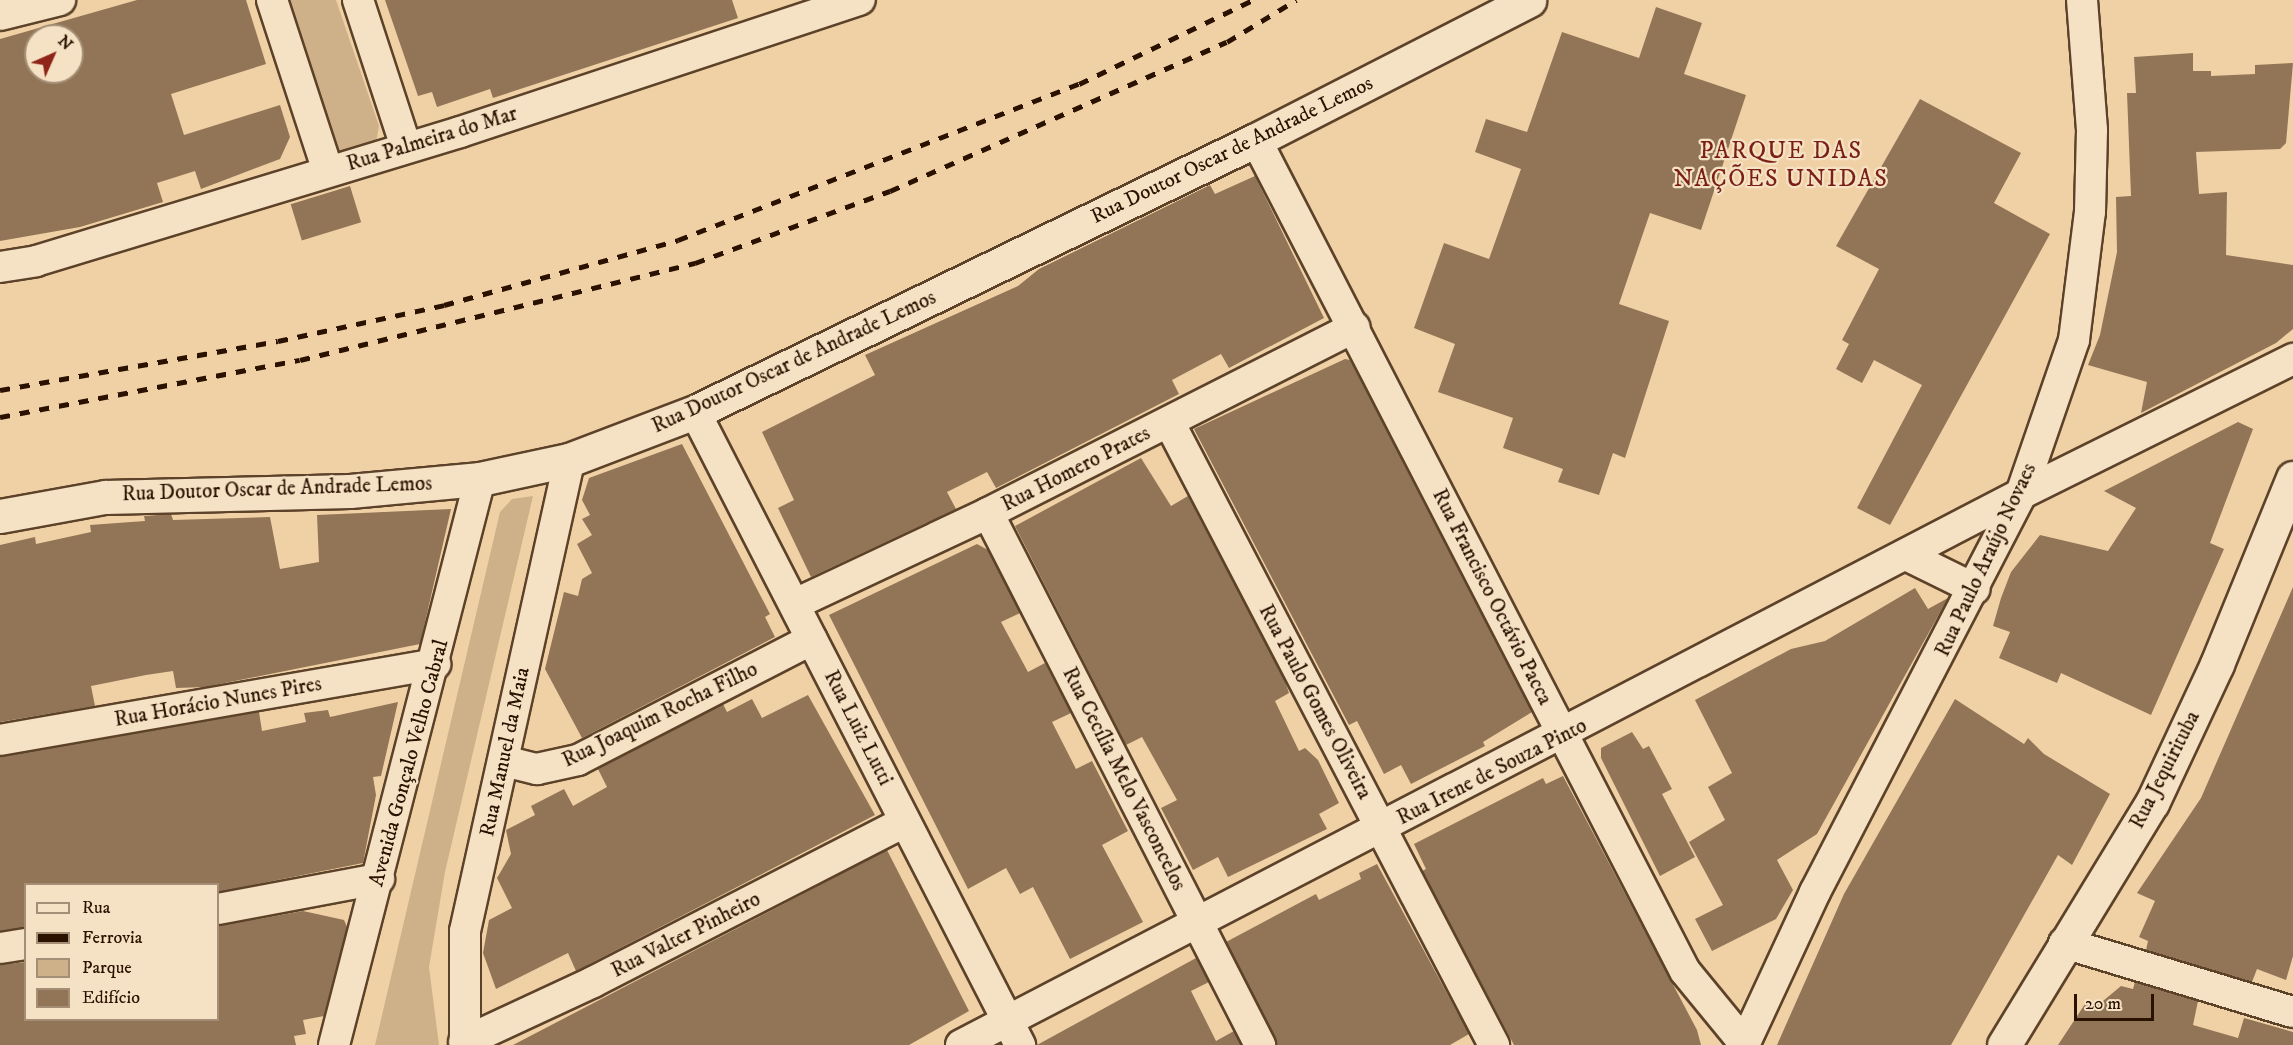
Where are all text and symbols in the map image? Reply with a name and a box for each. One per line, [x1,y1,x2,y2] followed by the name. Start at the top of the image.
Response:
[24,24,84,84] north arrow
[54,31,77,54] text: N
[1087,71,1377,229] street label: Rua Doutor Oscar de Andrade Lemos
[344,101,520,177] street label: Rua Palmeira do Mar
[1674,138,1888,194] district label: PARQUE DAS NAÇÕES UNIDAS
[648,285,940,439] street label: Rua Doutor Oscar de Andrade Lemos
[998,421,1154,517] street label: Rua Homero Prates
[1930,459,2042,661] street label: Rua Paulo Araújo Novaes
[121,471,433,507] street label: Rua Doutor Oscar de Andrade Lemos
[1426,485,1558,709] street label: Rua Francisco Octávio Pacca
[1253,600,1377,804] street label: Rua Paulo Gomes Oliveira
[364,637,454,889] street label: Avenida Gonçalo Velho Cabral
[558,657,762,773] street label: Rua Joaquim Rocha Filho
[1057,663,1191,895] street label: Rua Cecília Melo Vasconcelos
[475,665,535,839] street label: Rua Manuel da Maia
[818,666,898,790] street label: Rua Luiz Lutti
[112,671,324,733] street label: Rua Horácio Nunes Pires
[2125,707,2205,833] street label: Rua Jequirituba
[1393,713,1591,831] street label: Rua Irene de Souza Pinto
[24,883,219,1021] legend
[607,887,765,983] street label: Rua Valter Pinheiro
[82,897,110,919] text: Rua
[82,927,142,949] text: Ferrovia
[82,957,132,979] text: Parque
[2077,982,2156,1020] scale bar
[82,987,140,1009] text: Edifício
[2085,993,2121,1015] text: 20 m

